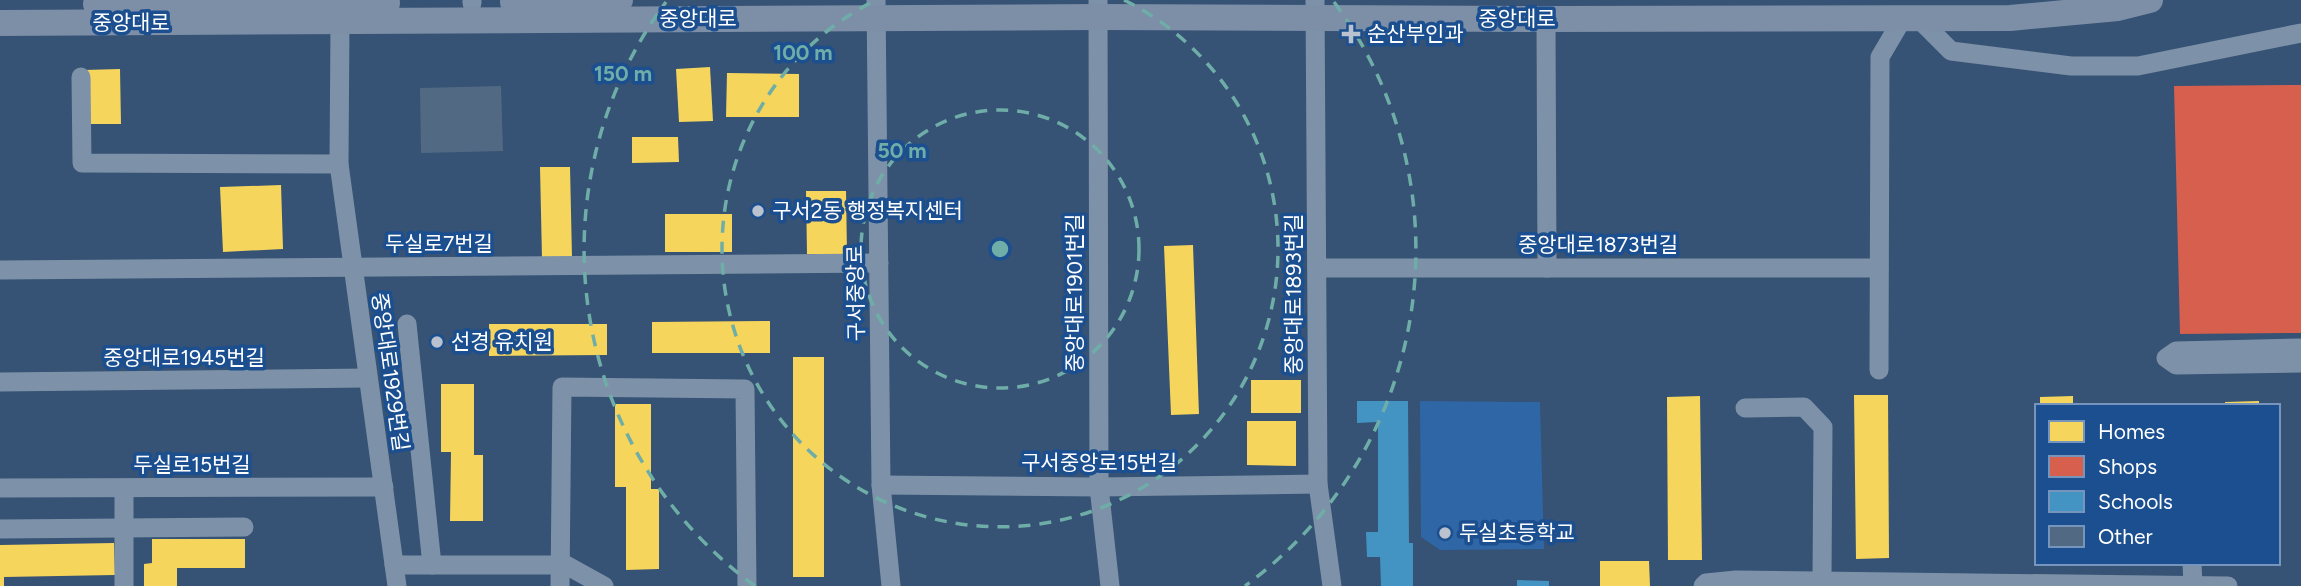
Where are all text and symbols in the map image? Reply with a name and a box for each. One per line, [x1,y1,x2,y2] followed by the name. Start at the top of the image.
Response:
[659,6,737,31] street label: 중앙대로
[1478,6,1556,31] street label: 중앙대로
[92,10,170,35] street label: 중앙대로
[1367,21,1464,46] place label: 순산부인과
[1341,24,1361,44] marker: 순산부인과
[773,40,833,65] text: 100 m
[594,61,652,86] text: 150 m
[877,138,927,163] text: 50 m
[772,198,963,223] place label: 구서2동 행정복지센터
[750,203,766,219] marker: 구서2동 행정복지센터
[1062,214,1087,372] street label: 중앙대로1901번길
[1281,214,1306,374] street label: 중앙대로1893번길
[385,231,493,256] street label: 두실로7번길
[1518,232,1678,257] street label: 중앙대로1873번길
[988,237,1012,261] centre of rings
[842,244,869,342] street label: 구서중앙로
[367,291,414,453] street label: 중앙대로1929번길
[451,329,553,354] place label: 선경 유치원
[429,334,445,350] marker: 선경 유치원
[103,345,265,370] street label: 중앙대로1945번길
[2035,404,2280,565] legend
[2098,419,2165,444] text: Homes
[1021,450,1177,475] street label: 구서중앙로15번길
[133,452,251,477] street label: 두실로15번길
[2098,454,2157,479] text: Shops
[2098,489,2173,514] text: Schools
[1459,520,1575,545] place label: 두실초등학교
[2098,524,2153,549] text: Other
[1437,525,1453,541] marker: 두실초등학교

